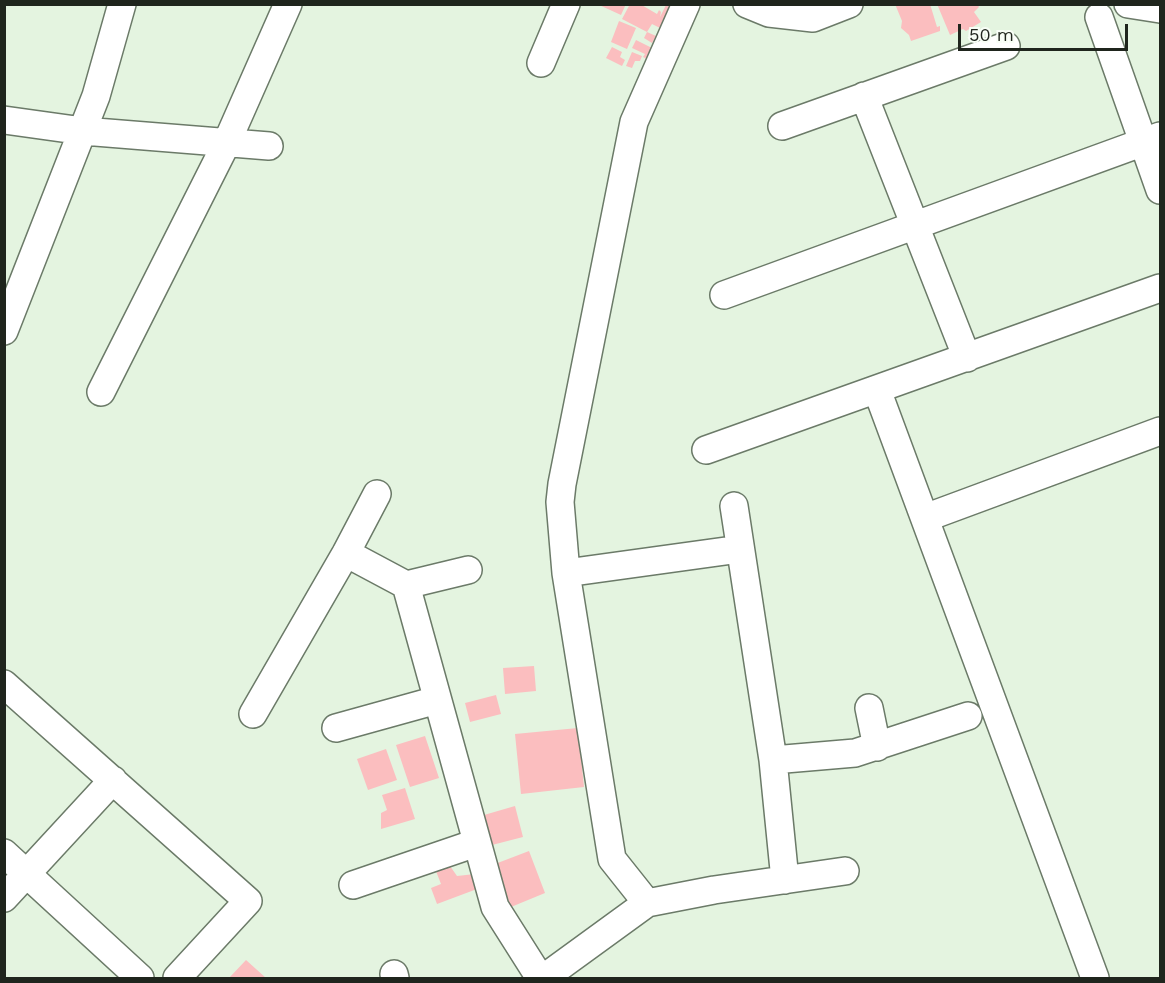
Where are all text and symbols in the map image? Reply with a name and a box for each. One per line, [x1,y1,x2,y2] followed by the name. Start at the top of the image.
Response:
[961,12,1130,50] scale bar
[969,24,1014,45] text: 50 m

